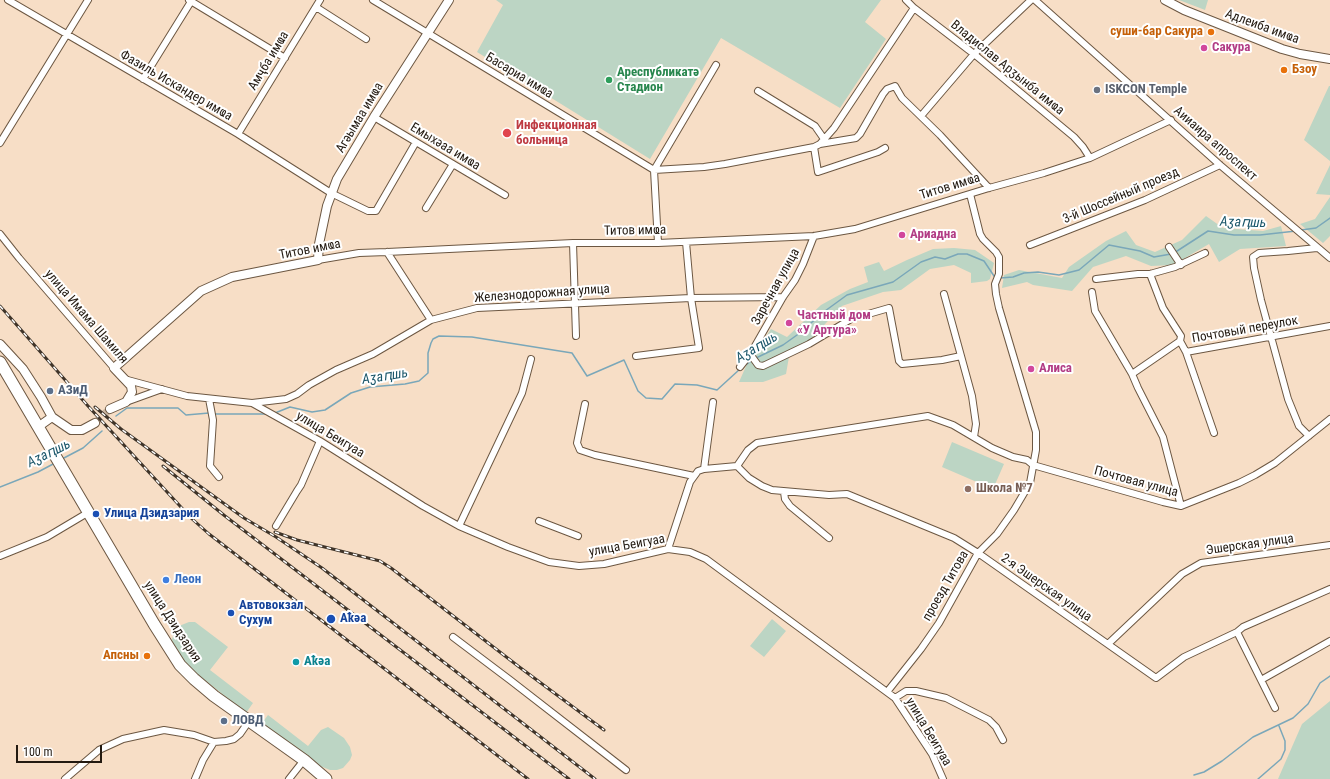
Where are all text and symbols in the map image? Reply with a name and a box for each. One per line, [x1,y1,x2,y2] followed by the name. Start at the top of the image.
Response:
[1223,6,1301,48] street label: Адлеиба имҩа
[947,17,1067,119] street label: Владислав Арӡынба имҩа
[1110,24,1203,40] place label: суши-бар Сакура
[1206,27,1216,37] marker: суши-бар Сакура
[245,29,293,93] street label: Амҷба имҩа
[1212,40,1250,56] place label: Сакура
[1199,43,1209,53] marker: Сакура
[117,47,235,125] street label: Фазиль Искандер имҩа
[482,50,556,102] street label: Басариа имҩа
[1292,62,1317,78] place label: Бзоу
[617,65,699,96] place label: Ареспубликатә Стадион
[1279,65,1289,75] marker: Бзоу
[604,75,614,85] marker: Ареспубликатә Стадион
[333,80,387,156] street label: Агәымаа имҩа
[1105,82,1187,98] place label: ISKCON Temple
[1092,85,1102,95] marker: ISKCON Temple
[1170,104,1260,184] street label: Аииаира апроспект
[516,118,597,149] place label: Инфекционная больница
[407,120,483,174] street label: Емыхәаа имҩа
[501,127,513,139] marker: Инфекционная больница
[1061,164,1181,228] street label: 3-й Шоссейный проезд
[918,170,982,204] street label: Титов имҩа
[1220,214,1266,232] water label: Аӡаԥшь
[604,223,666,239] street label: Титов имҩа
[910,227,956,243] place label: Ариадна
[897,230,907,240] marker: Ариадна
[278,236,342,264] street label: Титов имҩа
[749,246,803,328] street label: Заречная улица
[41,267,131,367] street label: улица Имама Шамиля
[474,281,610,307] street label: Железнодорожная улица
[797,308,871,339] place label: Частный дом «У Артура»
[1191,313,1299,347] street label: Почтовый переулок
[784,318,794,328] marker: Частный дом «У Артура»
[733,329,781,367] water label: Аӡаԥшь
[1039,361,1072,377] place label: Алиса
[1026,364,1036,374] marker: Алиса
[361,365,409,389] water label: Аӡаԥшь
[58,383,88,399] place label: АЗиД
[45,386,55,396] marker: АЗиД
[293,409,367,461] street label: улица Беигуаа
[24,436,74,472] water label: Аӡаԥшь
[1092,463,1180,501] street label: Почтовая улица
[976,481,1033,497] place label: Школа №7
[963,484,973,494] marker: Школа №7
[104,506,199,522] place label: Улица Дзидзария
[91,509,101,519] marker: Улица Дзидзария
[1205,531,1295,559] street label: Эшерская улица
[588,532,666,560] street label: улица Беигуаа
[920,548,972,624] street label: проезд Титова
[998,551,1094,625] street label: 2-я Эшерская улица
[174,572,201,588] place label: Леон
[161,575,171,585] marker: Леон
[140,578,204,666] street label: улица Дзидзария
[239,598,303,629] place label: Автовокзал Сухум
[226,608,236,618] marker: Автовокзал Сухум
[340,611,366,627] place label: Аҟəа
[325,613,337,625] marker: Аҟəа
[103,648,139,664] place label: Апсны
[142,651,152,661] marker: Апсны
[304,654,330,670] place label: Аҟәа
[291,657,301,667] marker: Аҟәа
[902,695,954,769] street label: улица Беигуаа
[232,713,264,729] place label: ЛОВД
[219,716,229,726] marker: ЛОВД
[18,737,104,763] scale bar
[23,745,53,759] text: 100 m

